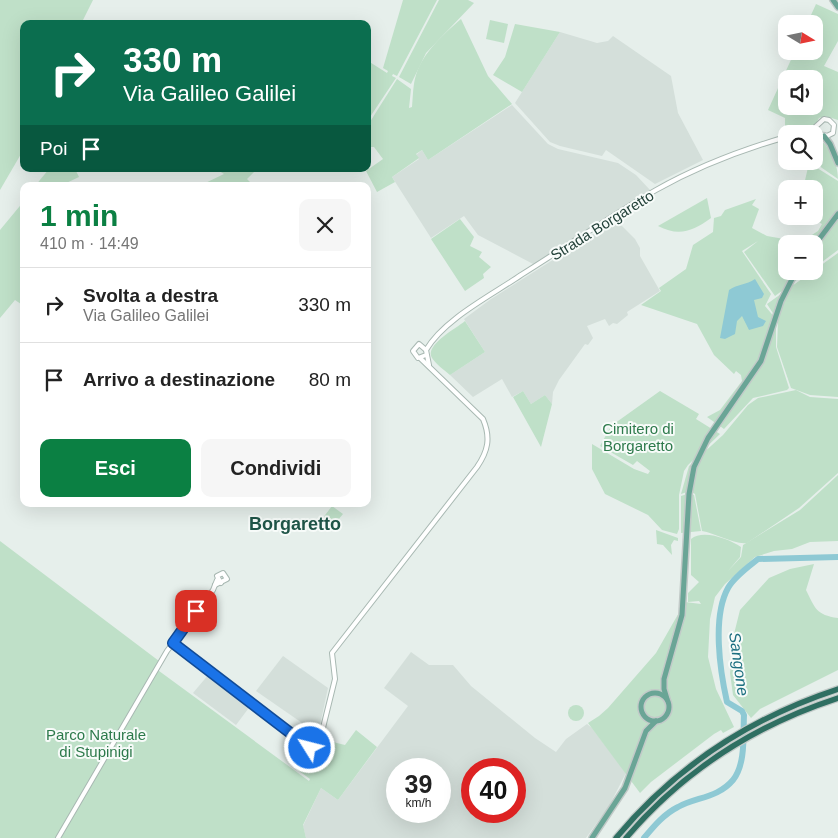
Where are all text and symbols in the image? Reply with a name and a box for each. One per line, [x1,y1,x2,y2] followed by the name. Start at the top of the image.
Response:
[778,15,822,60] north arrow
[778,15,823,280] map controls
[40,40,105,105] icon: right
[123,40,222,79] text: 330 m
[778,70,823,115] button: sound
[123,81,296,106] text: Via Galileo Galilei
[778,125,823,170] button: search
[77,135,105,163] icon: arrive
[40,138,67,159] text: Poi
[778,180,823,225] button: +
[547,186,657,264] street label: Strada Borgaretto
[40,199,118,232] text: 1 min
[299,199,351,251] button: close
[40,235,139,252] text: 410 m · 14:49
[778,235,823,280] button: −
[83,285,218,306] text: Svolta a destra
[40,291,68,319] icon: right
[298,294,351,315] text: 330 m
[83,307,209,324] text: Via Galileo Galilei
[40,366,68,394] icon: arrive
[83,369,275,390] text: Arrivo a destinazione
[309,369,351,390] text: 80 m
[602,420,674,454] park label: Cimitero di Borgaretto
[40,439,191,497] button: Esci
[201,439,351,497] button: Condividi
[249,514,341,534] district label: Borgaretto
[175,590,217,632] pin
[182,597,210,625] icon: arrive
[726,631,752,697] water label: Sangone
[283,721,335,773] position arrow
[46,726,146,760] park label: Parco Naturale di Stupinigi
[461,758,526,823] speed limit sign: 40
[405,770,432,798] text: 39
[405,796,432,810] text: km/h

